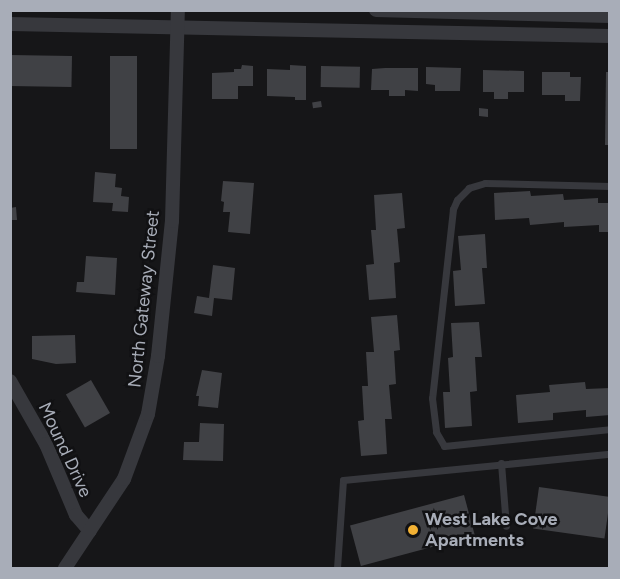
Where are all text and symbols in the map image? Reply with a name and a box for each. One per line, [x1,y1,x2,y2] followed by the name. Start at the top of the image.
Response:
[124,209,164,389] street label: North Gateway Street
[34,399,96,501] street label: Mound Drive
[425,509,557,552] place label: West Lake Cove Apartments
[406,523,420,537] marker: West Lake Cove Apartments

